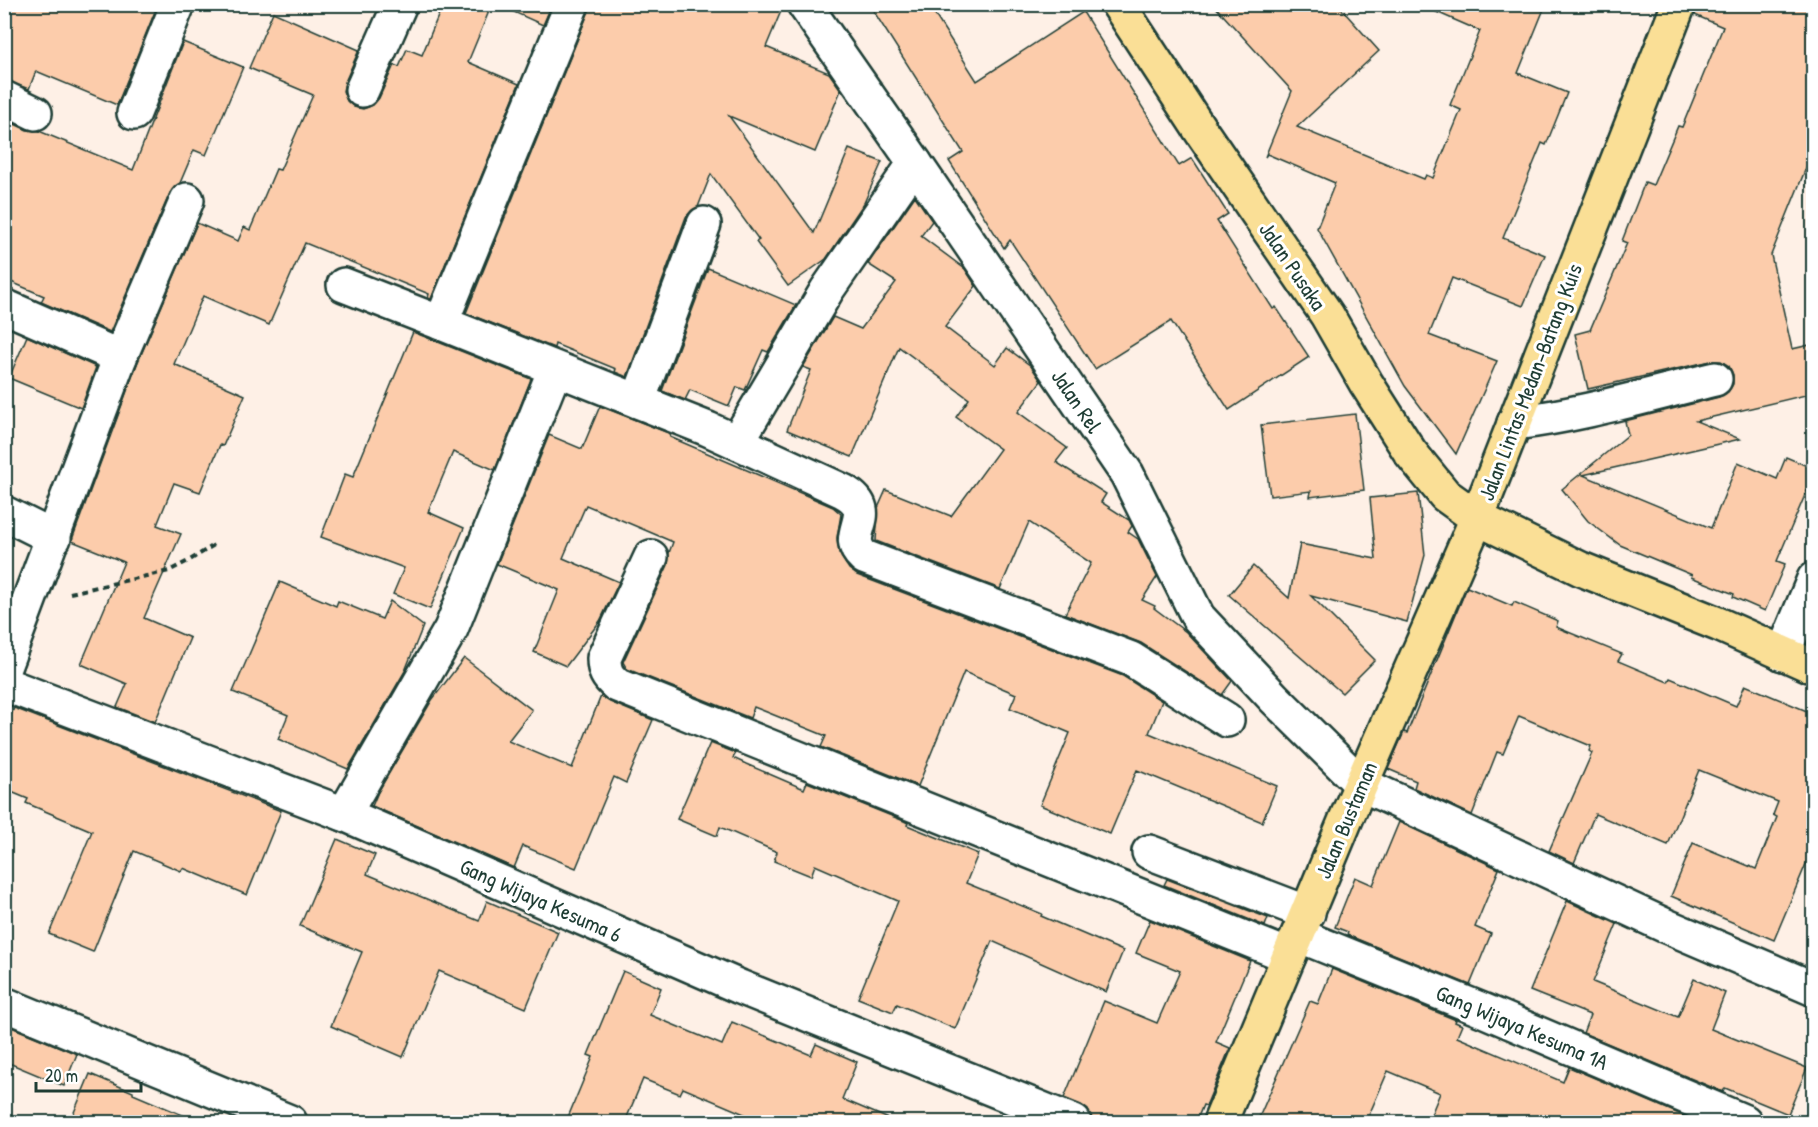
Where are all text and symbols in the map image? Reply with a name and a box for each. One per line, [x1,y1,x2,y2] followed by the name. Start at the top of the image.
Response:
[1252,216,1334,316] street label: Jalan Pusaka
[1471,259,1589,505] street label: Jalan Lintas Medan–Batang Kuis
[1045,363,1109,439] street label: Jalan Rel
[1308,757,1384,883] street label: Jalan Bustaman
[455,851,627,949] street label: Gang Wijaya Kesuma 6
[1431,977,1613,1077] street label: Gang Wijaya Kesuma 1A
[36,1055,141,1093] scale bar
[45,1063,78,1088] text: 20 m

